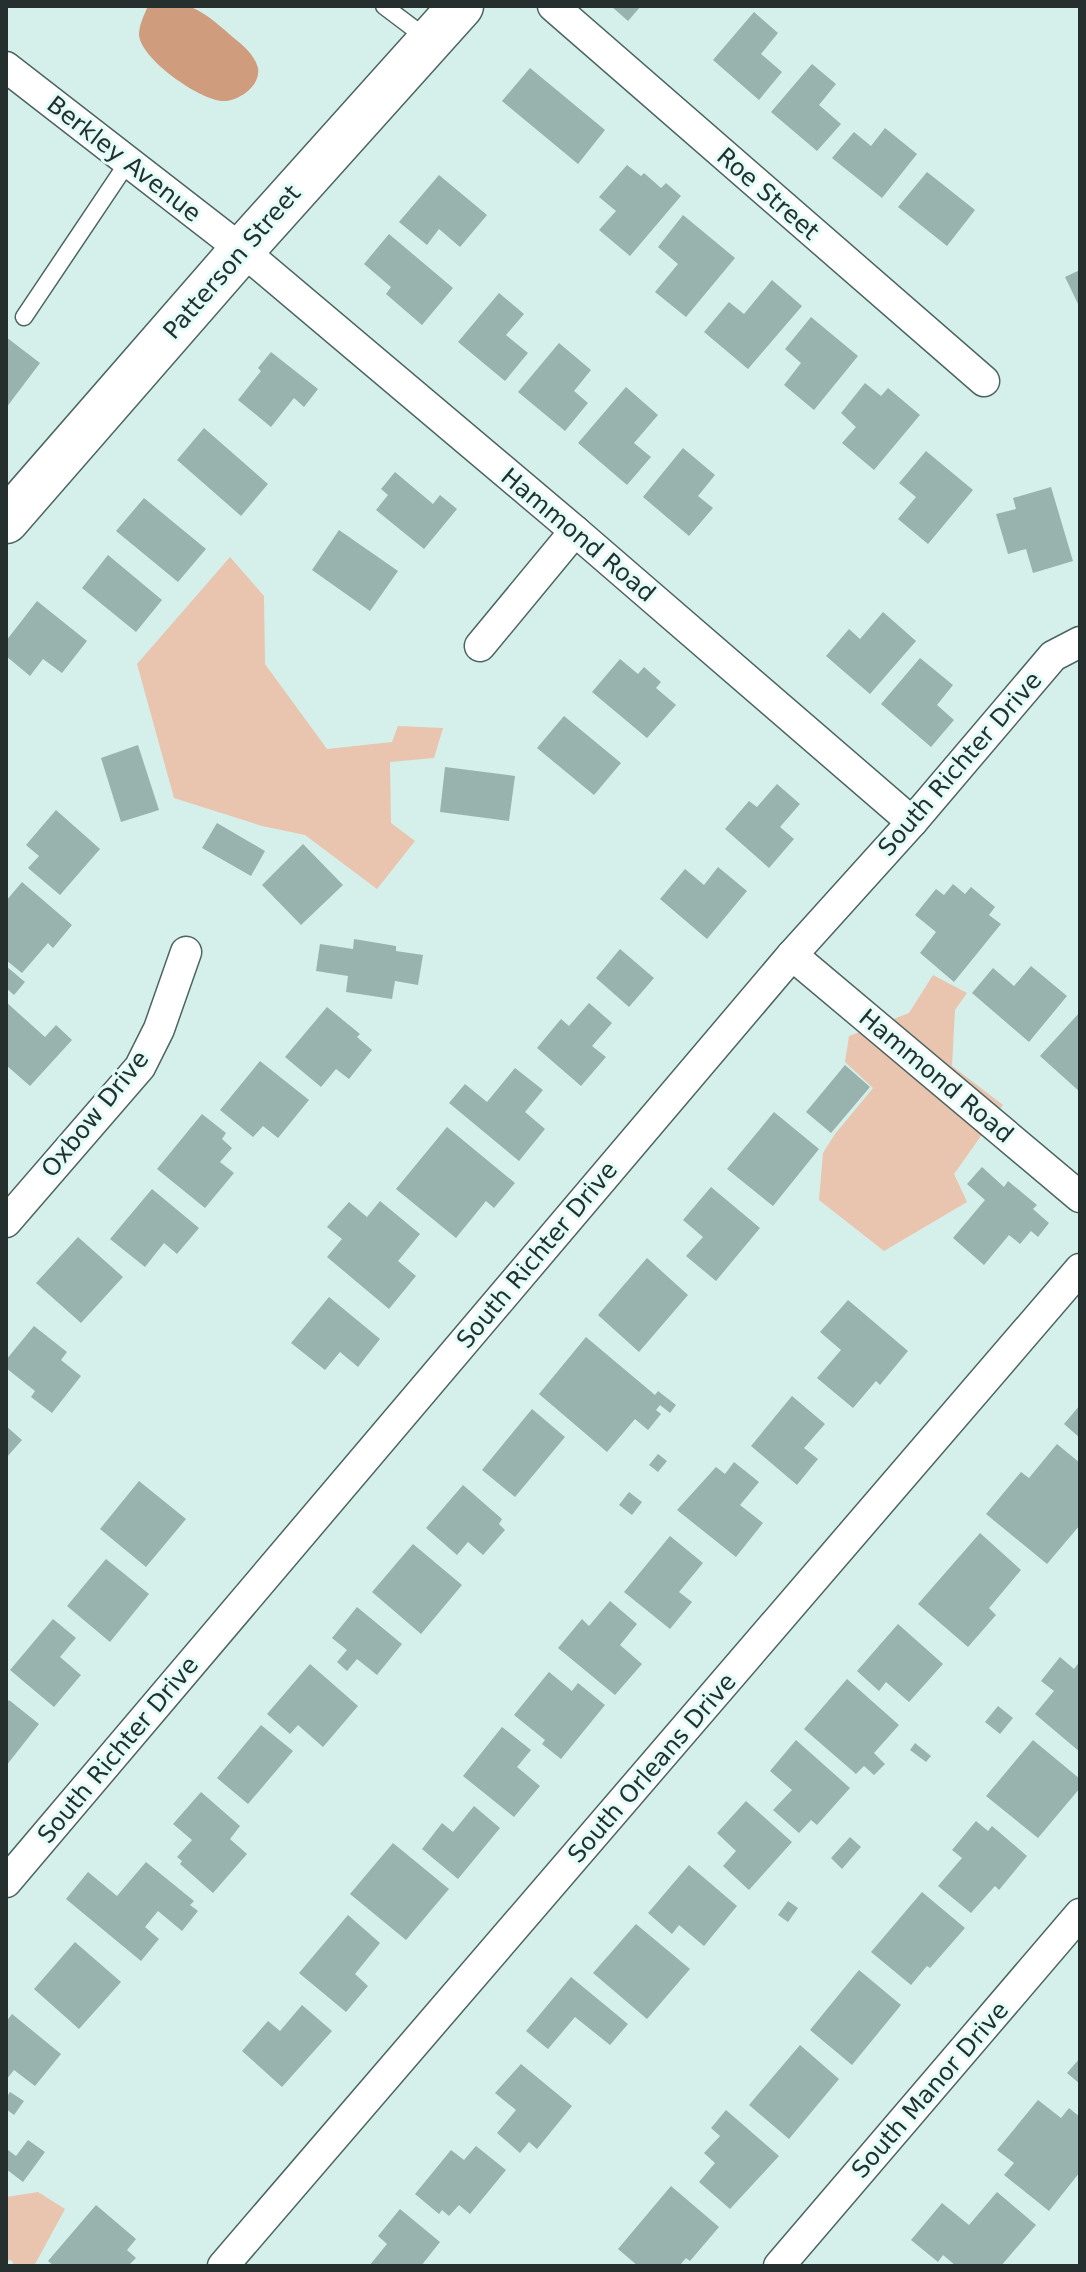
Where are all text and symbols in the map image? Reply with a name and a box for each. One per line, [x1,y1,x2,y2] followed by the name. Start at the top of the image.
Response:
[42,90,206,228] street label: Berkley Avenue
[711,142,825,246] street label: Roe Street
[158,179,306,345] street label: Patterson Street
[495,462,661,608] street label: Hammond Road
[872,666,1048,862] street label: South Richter Drive
[853,1003,1019,1149] street label: Hammond Road
[36,1045,154,1183] street label: Oxbow Drive
[451,1156,623,1354] street label: South Richter Drive
[32,1651,204,1849] street label: South Richter Drive
[562,1668,742,1868] street label: South Orleans Drive
[846,1996,1014,2184] street label: South Manor Drive

